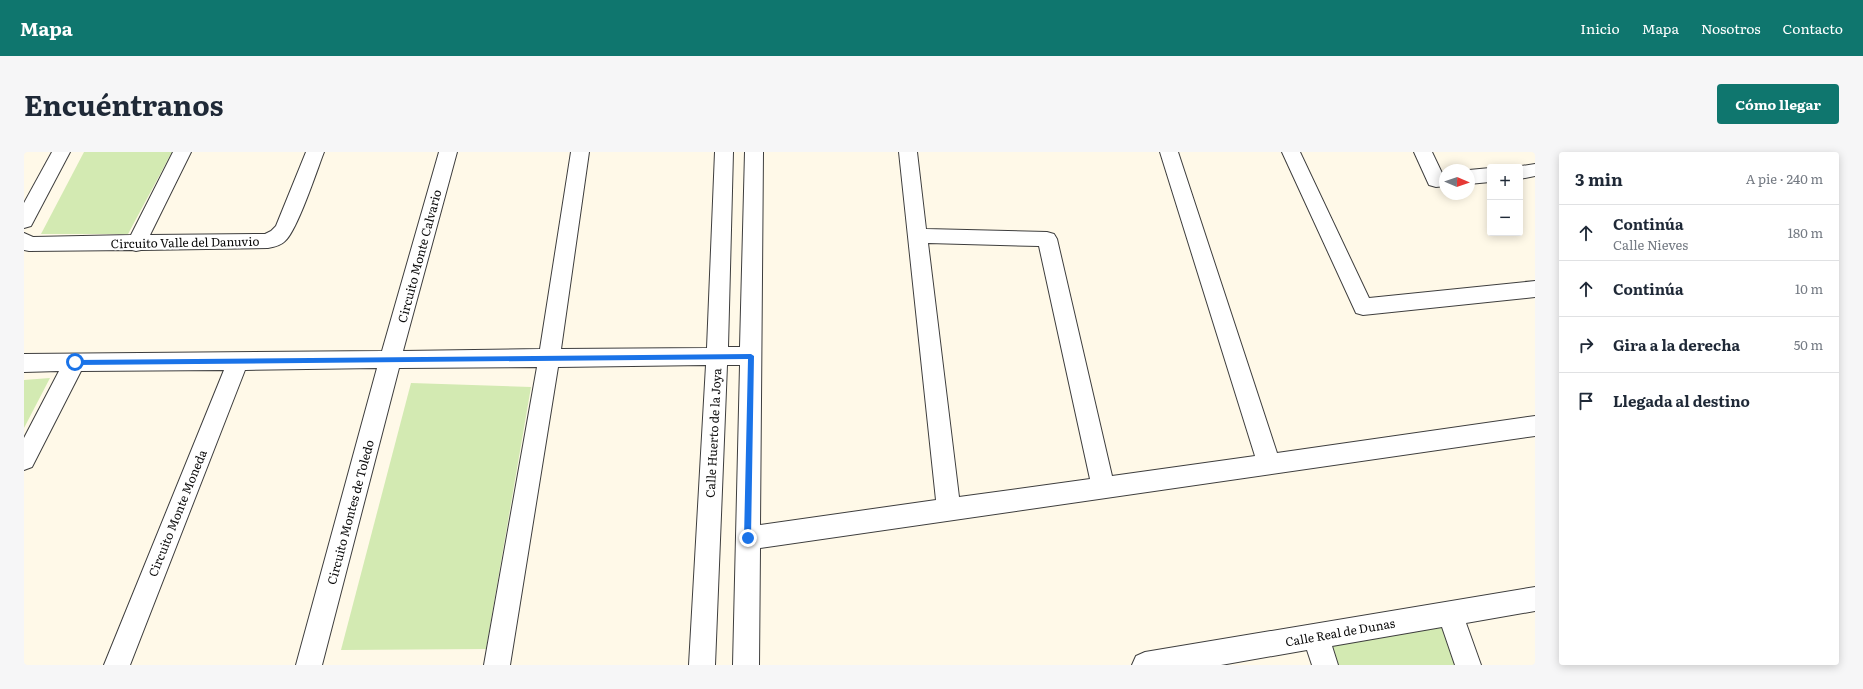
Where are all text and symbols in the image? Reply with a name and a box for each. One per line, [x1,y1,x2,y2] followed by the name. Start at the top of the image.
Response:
[20,14,73,42] text: Mapa
[1580,18,1620,38] text: Inicio
[1642,18,1679,38] text: Mapa
[1701,18,1761,38] text: Nosotros
[1783,18,1843,38] text: Contacto
[24,83,223,125] text: Encuéntranos
[1717,84,1839,124] button: Cómo llegar
[1439,164,1475,200] north arrow
[1487,164,1523,236] map controls
[1487,164,1523,200] button: +
[1575,166,1623,191] text: 3 min
[1746,169,1823,188] text: A pie · 240 m
[393,187,445,325] street label: Circuito Monte Calvario
[1487,200,1523,236] button: −
[1613,212,1684,235] text: Continúa
[1575,222,1597,244] icon: ahead
[1788,223,1823,242] text: 180 m
[111,232,259,252] street label: Circuito Valle del Danuvio
[1613,235,1688,254] text: Calle Nieves
[1613,277,1684,300] text: Continúa
[1575,278,1597,300] icon: ahead
[1795,279,1823,298] text: 10 m
[1613,333,1740,356] text: Gira a la derecha
[1575,334,1597,356] icon: right
[1794,335,1823,354] text: 50 m
[66,353,84,371] route start
[701,367,725,498] street label: Calle Huerto de la Joya
[1613,389,1750,412] text: Llegada al destino
[1575,390,1597,412] icon: arrive
[322,437,378,587] street label: Circuito Montes de Toledo
[143,446,211,579] street label: Circuito Monte Moneda
[739,529,757,547] route end
[1284,613,1397,651] street label: Calle Real de Dunas

